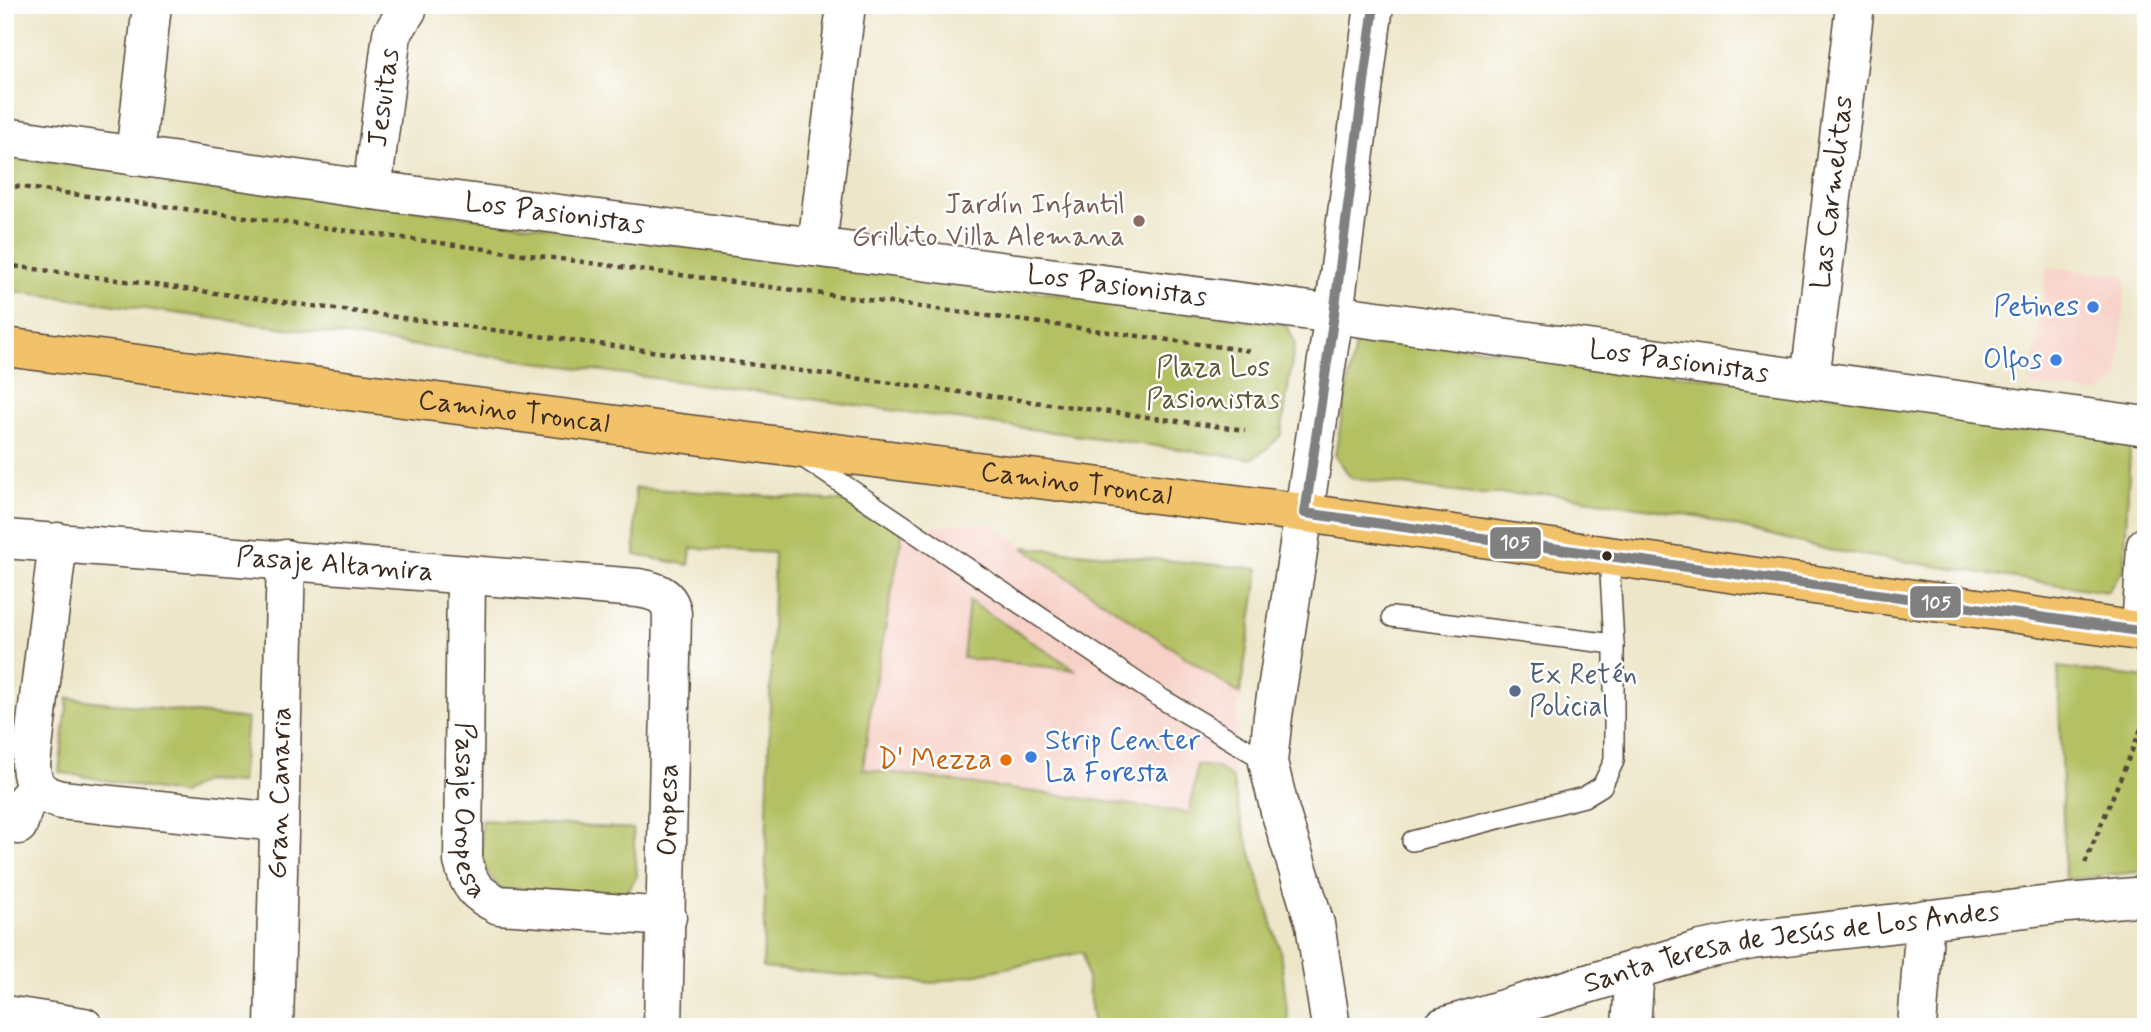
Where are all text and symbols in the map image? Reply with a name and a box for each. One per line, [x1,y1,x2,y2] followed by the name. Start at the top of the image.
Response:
[359,46,408,149] street label: Jesuitas
[1803,94,1862,291] street label: Las Carmelitas
[463,184,647,243] street label: Los Pasionistas
[852,187,1125,256] place label: Jardín Infantil Grillito Villa Alemana
[1131,213,1147,229] marker: Jardín Infantil Grillito Villa Alemana
[1025,256,1209,316] street label: Los Pasionistas
[1994,289,2079,326] place label: Petines
[2085,299,2101,315] marker: Petines
[1587,331,1771,392] street label: Los Pasionistas
[1983,342,2042,381] place label: Olfos
[1146,350,1280,419] park label: Plaza Los Pasionistas
[2048,352,2064,368] marker: Olfos
[416,381,612,443] street label: Camino Troncal
[978,453,1174,514] street label: Camino Troncal
[1489,526,1542,560] line badge: 105
[1500,531,1530,556] text: 105
[235,538,435,591] street label: Pasaje Altamira
[1600,549,1614,563] unlabelled marker
[1909,585,1962,619] line badge: 105
[1921,591,1951,616] text: 105
[1529,657,1637,726] place label: Ex Retén Policial
[1507,683,1523,699] marker: Ex Retén Policial
[259,706,301,880] street label: Gran Canaria
[445,722,494,907] street label: Pasaje Oropesa
[1045,723,1200,792] place label: Strip Center La Foresta
[878,742,992,779] place label: D' Mezza
[1023,749,1039,765] marker: Strip Center La Foresta
[998,752,1014,768] marker: D' Mezza
[650,763,688,857] street label: Oropesa
[1579,893,2001,1002] street label: Santa Teresa de Jesús de Los Andes

